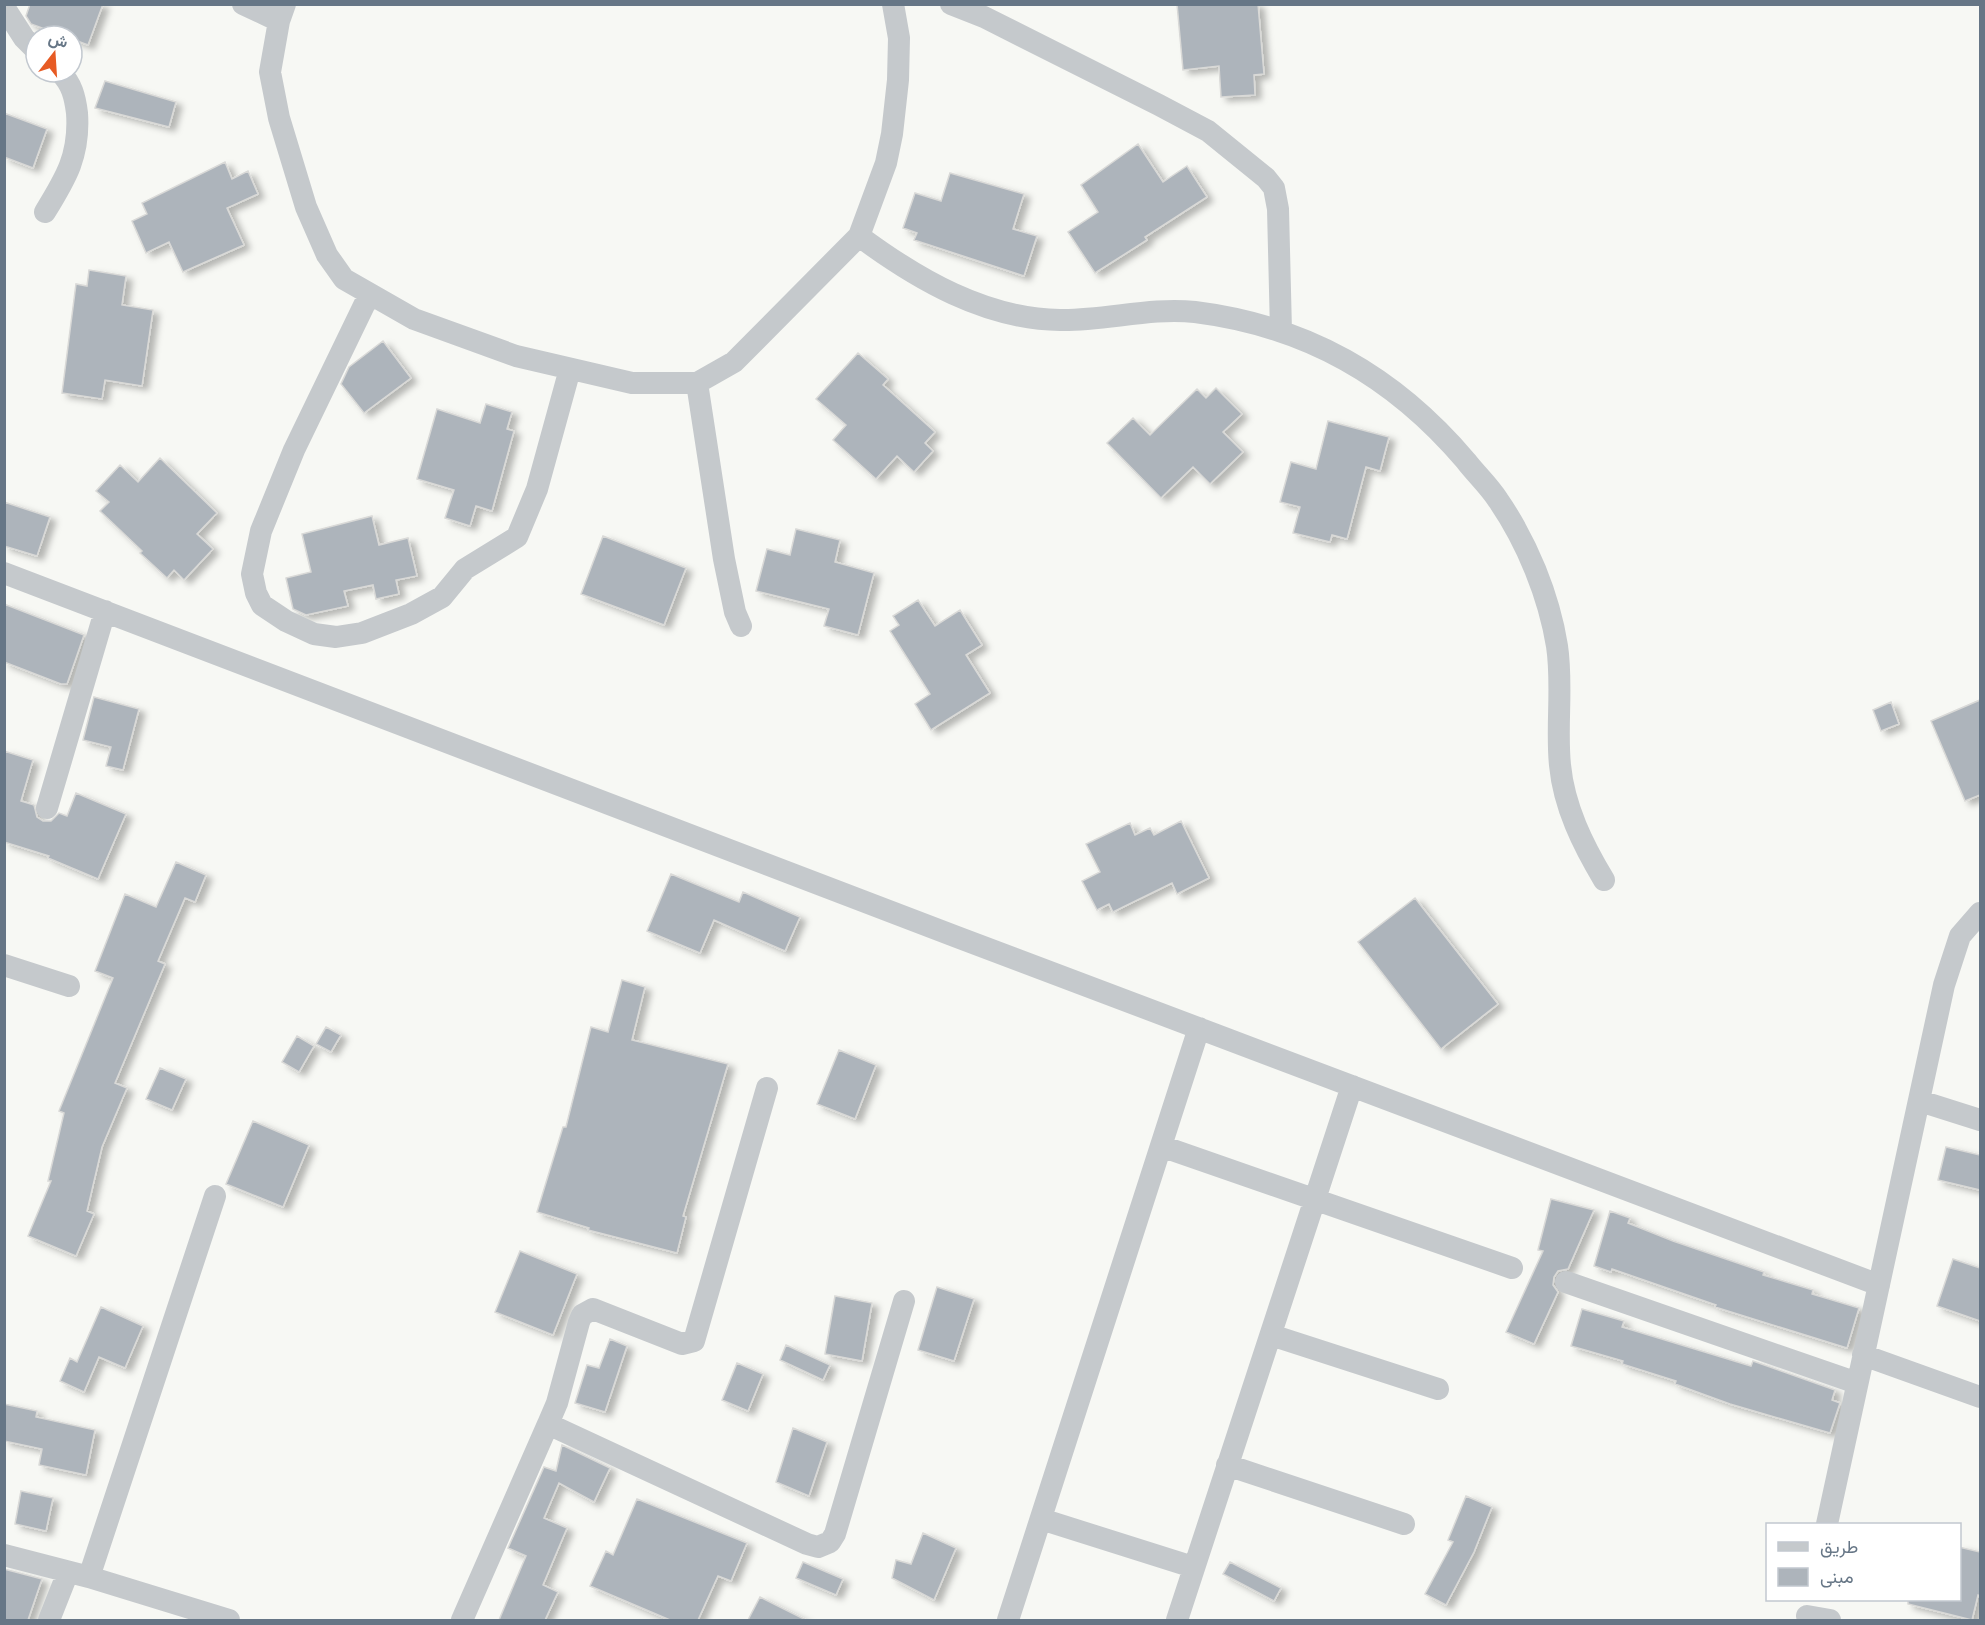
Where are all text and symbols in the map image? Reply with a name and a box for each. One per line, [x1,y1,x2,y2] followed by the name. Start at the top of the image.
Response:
[24,24,84,84] north arrow
[46,29,70,52] text: ش
[1766,1523,1961,1601] legend
[1820,1537,1858,1558] text: طريق
[1820,1567,1854,1588] text: مبنى

